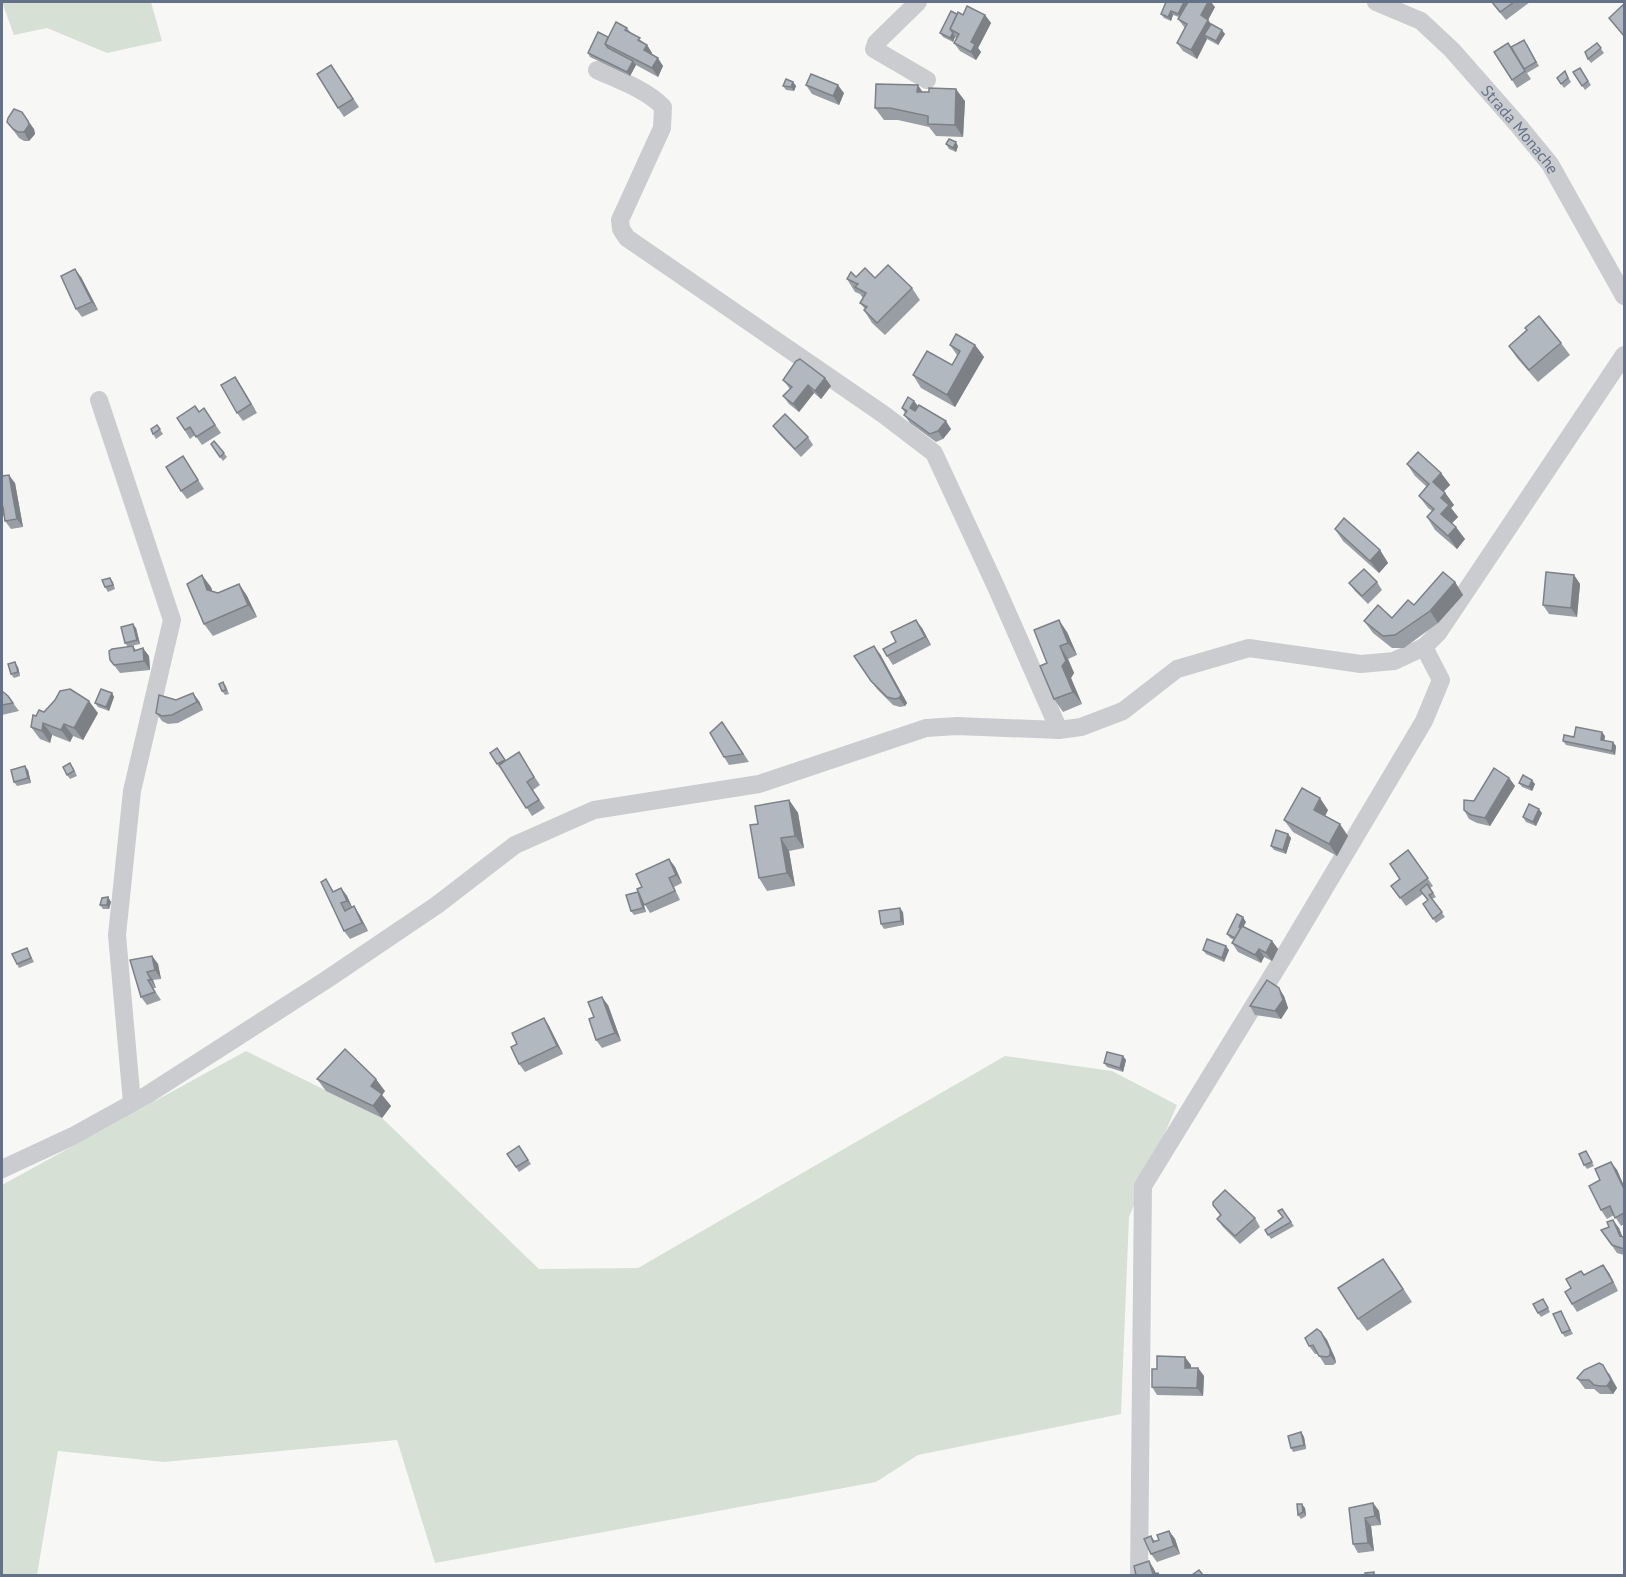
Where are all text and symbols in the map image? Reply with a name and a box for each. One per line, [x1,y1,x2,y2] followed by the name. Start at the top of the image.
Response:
[1477,81,1563,177] street label: Strada Monache

